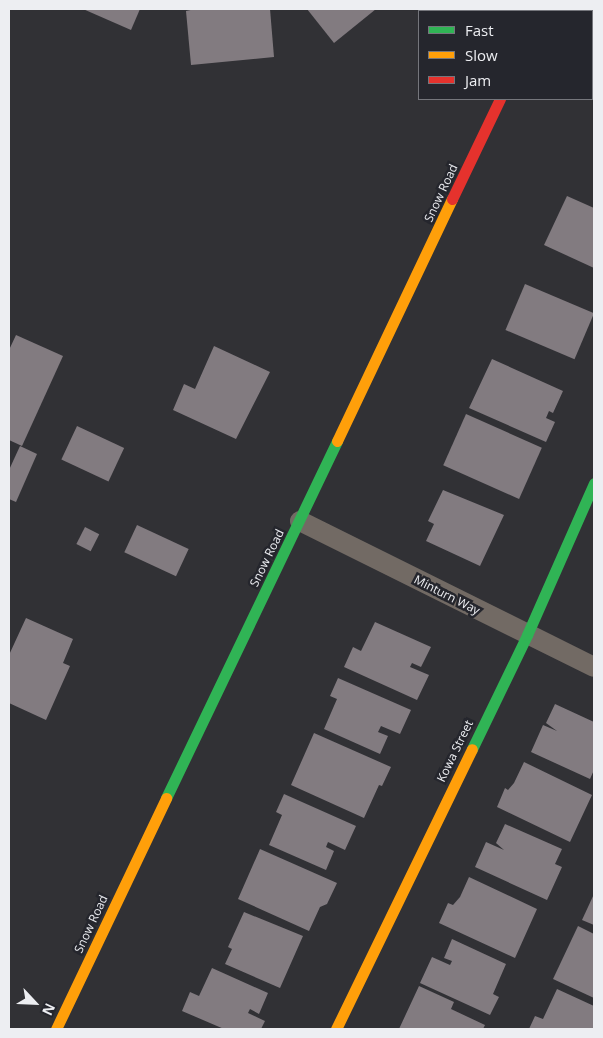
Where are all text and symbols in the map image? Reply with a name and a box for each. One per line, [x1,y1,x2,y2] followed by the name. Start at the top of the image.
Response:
[418,10,593,100] legend
[465,20,494,40] text: Fast
[465,45,498,65] text: Slow
[465,70,491,90] text: Jam
[421,162,461,224] street label: Snow Road
[247,527,287,589] street label: Snow Road
[412,572,482,618] street label: Minturn Way
[434,718,476,784] street label: Kowa Street
[71,893,111,955] street label: Snow Road
[10,978,60,1028] north arrow
[38,1000,60,1019] text: N

